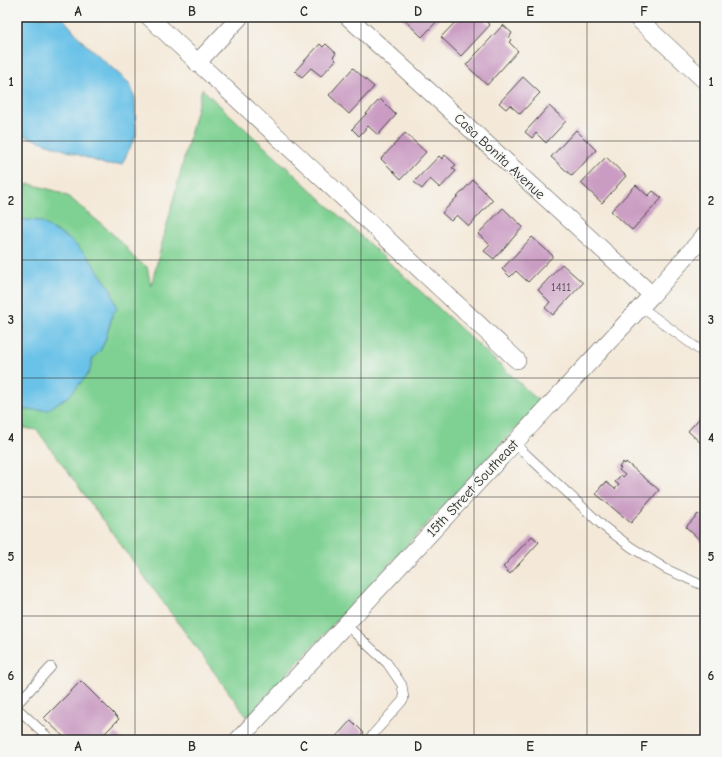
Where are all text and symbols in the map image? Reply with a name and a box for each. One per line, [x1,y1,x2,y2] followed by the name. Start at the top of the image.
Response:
[74,4,82,19] text: A
[188,4,196,19] text: B
[300,4,308,19] text: C
[414,4,422,19] text: D
[526,4,534,19] text: E
[640,4,648,19] text: F
[8,74,14,89] text: 1
[708,74,714,89] text: 1
[450,110,549,203] street label: Casa Bonita Avenue
[8,193,14,208] text: 2
[708,193,714,208] text: 2
[551,280,571,294] house number: 1411
[8,312,14,327] text: 3
[708,312,714,327] text: 3
[8,430,14,445] text: 4
[708,430,714,445] text: 4
[423,435,523,541] street label: 15th Street Southeast
[8,549,15,564] text: 5
[708,549,715,564] text: 5
[8,668,15,683] text: 6
[708,668,715,683] text: 6
[74,739,82,754] text: A
[188,739,196,754] text: B
[300,739,308,754] text: C
[414,739,422,754] text: D
[526,739,534,754] text: E
[640,739,648,754] text: F

